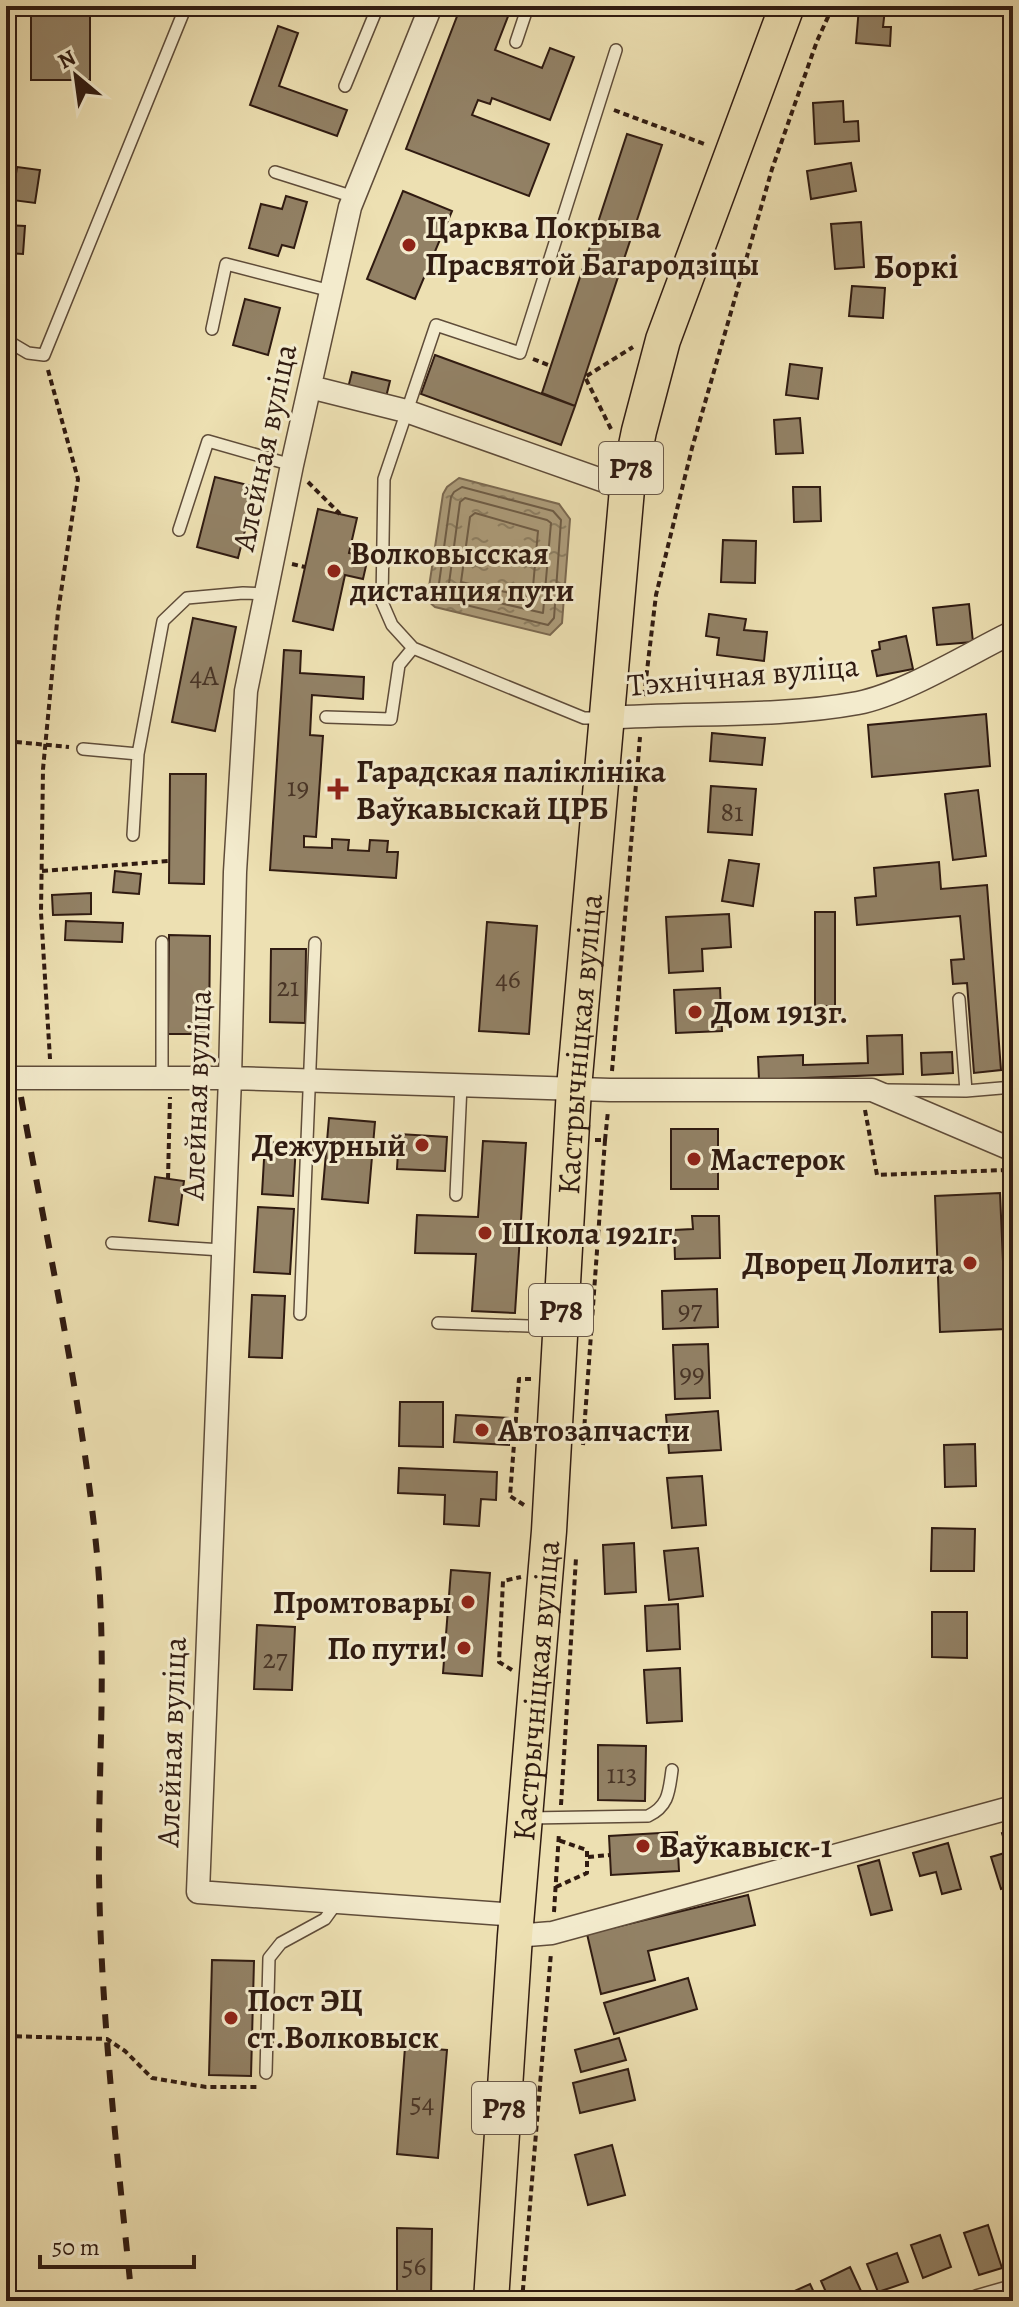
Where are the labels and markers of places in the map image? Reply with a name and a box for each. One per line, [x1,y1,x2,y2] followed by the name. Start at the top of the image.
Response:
[425,205,759,286] place label: Царква Покрыва Прасвятой Багародзіцы
[400,236,418,254] marker: Царква Покрыва Прасвятой Багародзіцы
[349,531,574,612] place label: Волковысская дистанция пути
[325,562,343,580] marker: Волковысская дистанция пути
[356,749,667,830] place label: Гарадская паліклініка Ваўкавыскай ЦРБ
[327,778,349,800] marker: Гарадская паліклініка Ваўкавыскай ЦРБ
[711,990,848,1034] place label: Дом 1913г.
[686,1003,704,1021] marker: Дом 1913г.
[252,1123,406,1167] place label: Дежурный
[413,1136,431,1154] marker: Дежурный
[710,1137,846,1181] place label: Мастерок
[685,1150,703,1168] marker: Мастерок
[501,1211,679,1255] place label: Школа 1921г.
[476,1224,494,1242] marker: Школа 1921г.
[742,1241,955,1285] place label: Дворец Лолита
[961,1254,979,1272] marker: Дворец Лолита
[497,1408,690,1452] place label: Автозапчасти
[473,1421,491,1439] marker: Автозапчасти
[273,1580,452,1624] place label: Промтовары
[459,1593,477,1611] marker: Промтовары
[327,1626,448,1670] place label: По пути!
[455,1639,473,1657] marker: По пути!
[659,1824,832,1868] place label: Ваўкавыск-1
[634,1837,652,1855] marker: Ваўкавыск-1
[247,1978,439,2059] place label: Пост ЭЦ ст.Волковыск
[222,2009,240,2027] marker: Пост ЭЦ ст.Волковыск

